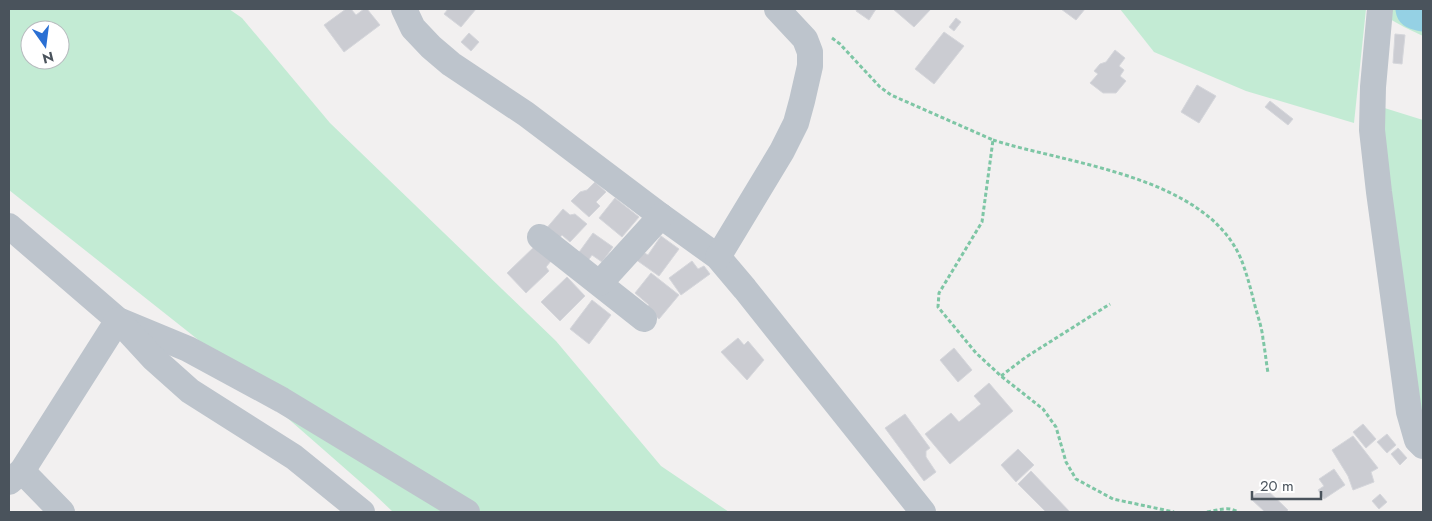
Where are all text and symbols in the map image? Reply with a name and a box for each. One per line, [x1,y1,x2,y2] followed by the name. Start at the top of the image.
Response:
[20,20,70,70] north arrow
[40,47,56,69] text: N
[1252,468,1321,500] scale bar
[1260,475,1294,497] text: 20 m

